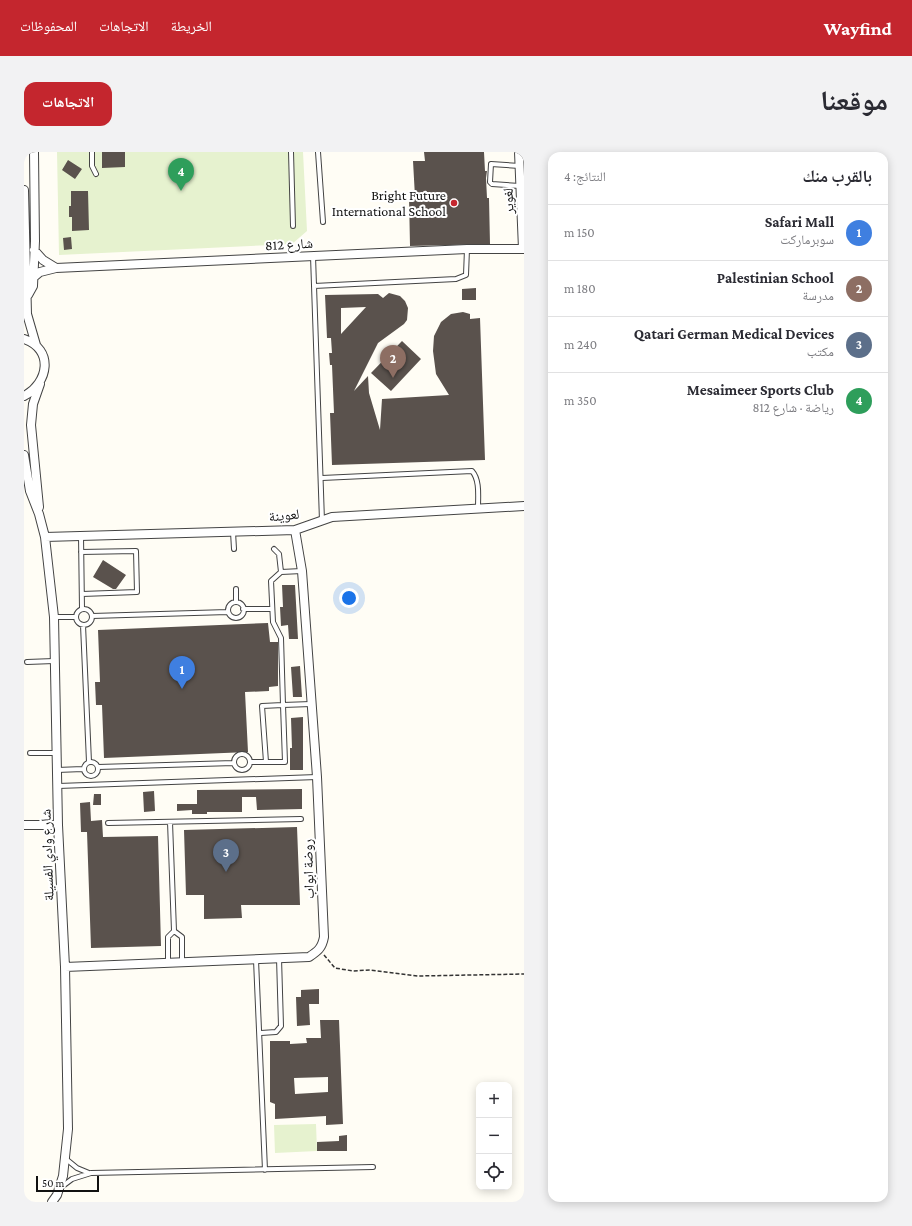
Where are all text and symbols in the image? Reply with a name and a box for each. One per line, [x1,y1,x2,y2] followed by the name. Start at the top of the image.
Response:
[20,18,77,34] text: المحفوظات
[99,18,149,34] text: الاتجاهات
[171,18,212,34] text: الخريطة
[824,18,892,39] text: Wayfind
[24,82,112,126] button: الاتجاهات
[820,85,888,116] text: موقعنا
[168,158,194,191] pin: 4
[802,167,872,186] text: بالقرب منك
[564,169,606,184] text: النتائج: 4
[332,187,446,219] place label: Bright Future International School
[500,188,517,215] street label: لغوير
[449,198,459,208] marker: Bright Future International School
[765,214,834,230] text: Safari Mall
[564,225,595,240] text: 150 m
[857,225,861,240] text: 1
[780,232,834,247] text: سوبرماركت
[265,235,314,255] street label: شارع 812
[717,270,834,286] text: Palestinian School
[564,281,596,296] text: 180 m
[856,281,862,296] text: 2
[802,288,834,303] text: مدرسة
[634,326,834,342] text: Qatari German Medical Devices
[564,337,597,352] text: 240 m
[856,337,862,352] text: 3
[807,344,834,359] text: مكتب
[380,345,406,378] pin: 2
[687,382,834,398] text: Mesaimeer Sports Club
[564,393,597,408] text: 350 m
[856,393,863,408] text: 4
[752,400,834,415] text: رياضة · شارع 812
[268,505,300,526] street label: لعوينة
[339,588,359,608] your location
[169,656,195,689] pin: 1
[37,809,60,901] street label: شارع وادي الفسيلة
[213,839,239,872] pin: 3
[299,839,318,899] street label: روضة ابواب
[476,1082,512,1190] map controls
[476,1082,512,1118] button: +
[476,1118,512,1154] button: −
[476,1154,512,1190] button: locate
[36,1174,99,1193] scale bar
[42,1177,64,1189] text: 50 m

